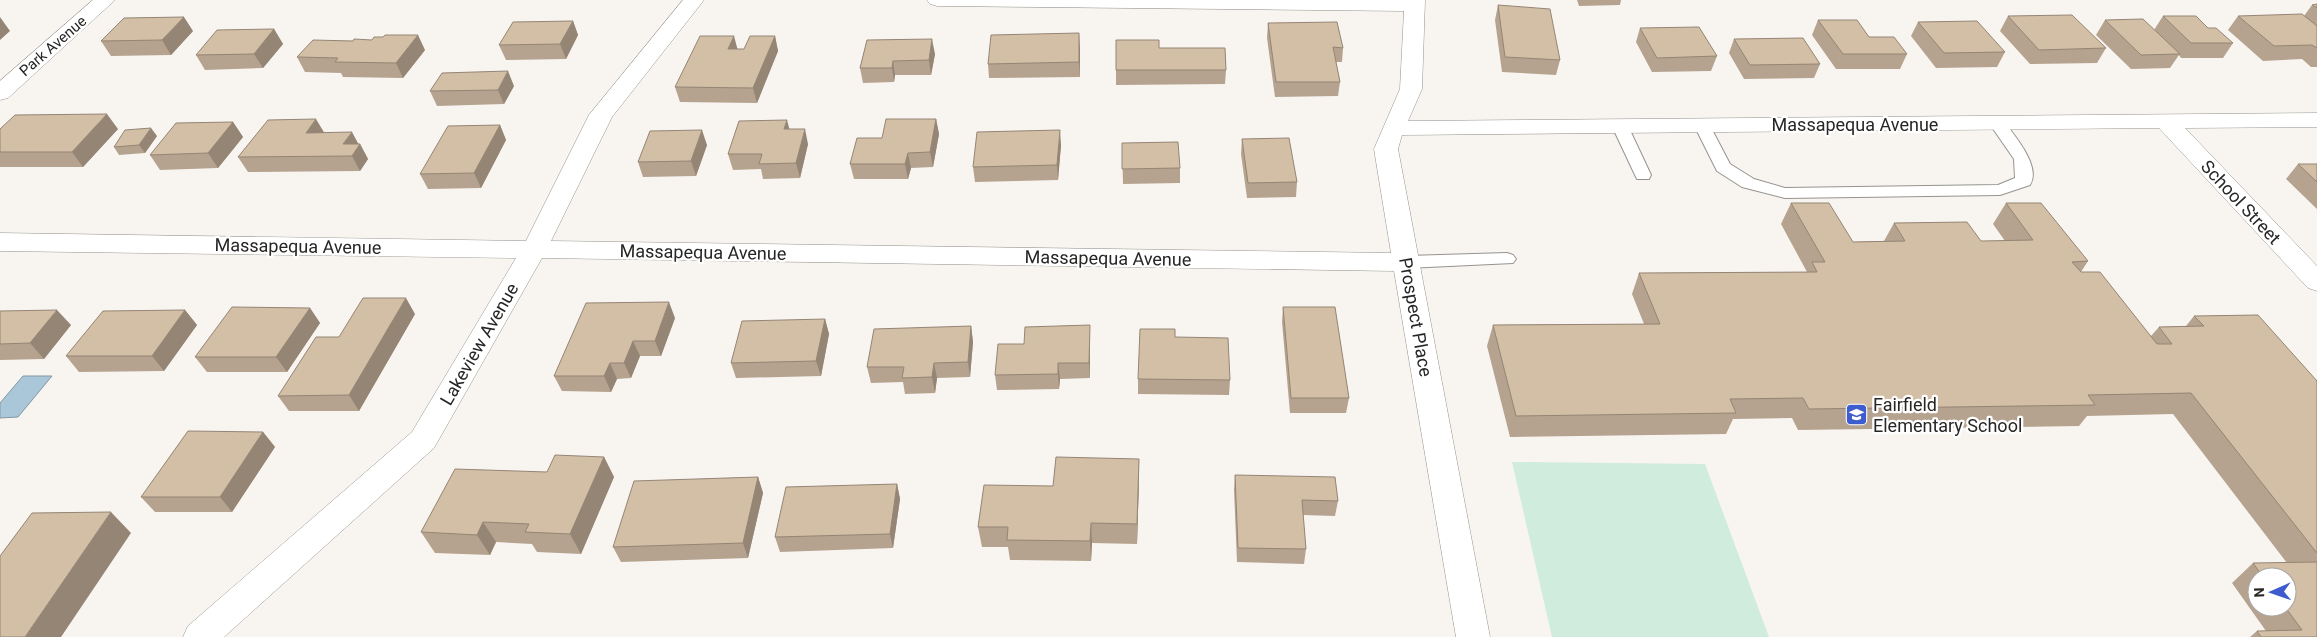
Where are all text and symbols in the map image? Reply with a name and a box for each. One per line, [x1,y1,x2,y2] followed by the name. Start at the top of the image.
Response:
[16,12,90,80] street label: Park Avenue
[1772,114,1938,135] street label: Massapequa Avenue
[2197,156,2285,248] street label: School Street
[214,234,382,258] street label: Massapequa Avenue
[619,240,787,264] street label: Massapequa Avenue
[1024,246,1192,270] street label: Massapequa Avenue
[1395,256,1437,378] street label: Prospect Place
[436,279,522,409] street label: Lakeview Avenue
[1873,394,2022,436] place label: Fairfield Elementary School
[1845,402,1869,426] school or university icon: Fairfield Elementary School
[2247,567,2297,617] north arrow
[2251,587,2267,598] text: N

